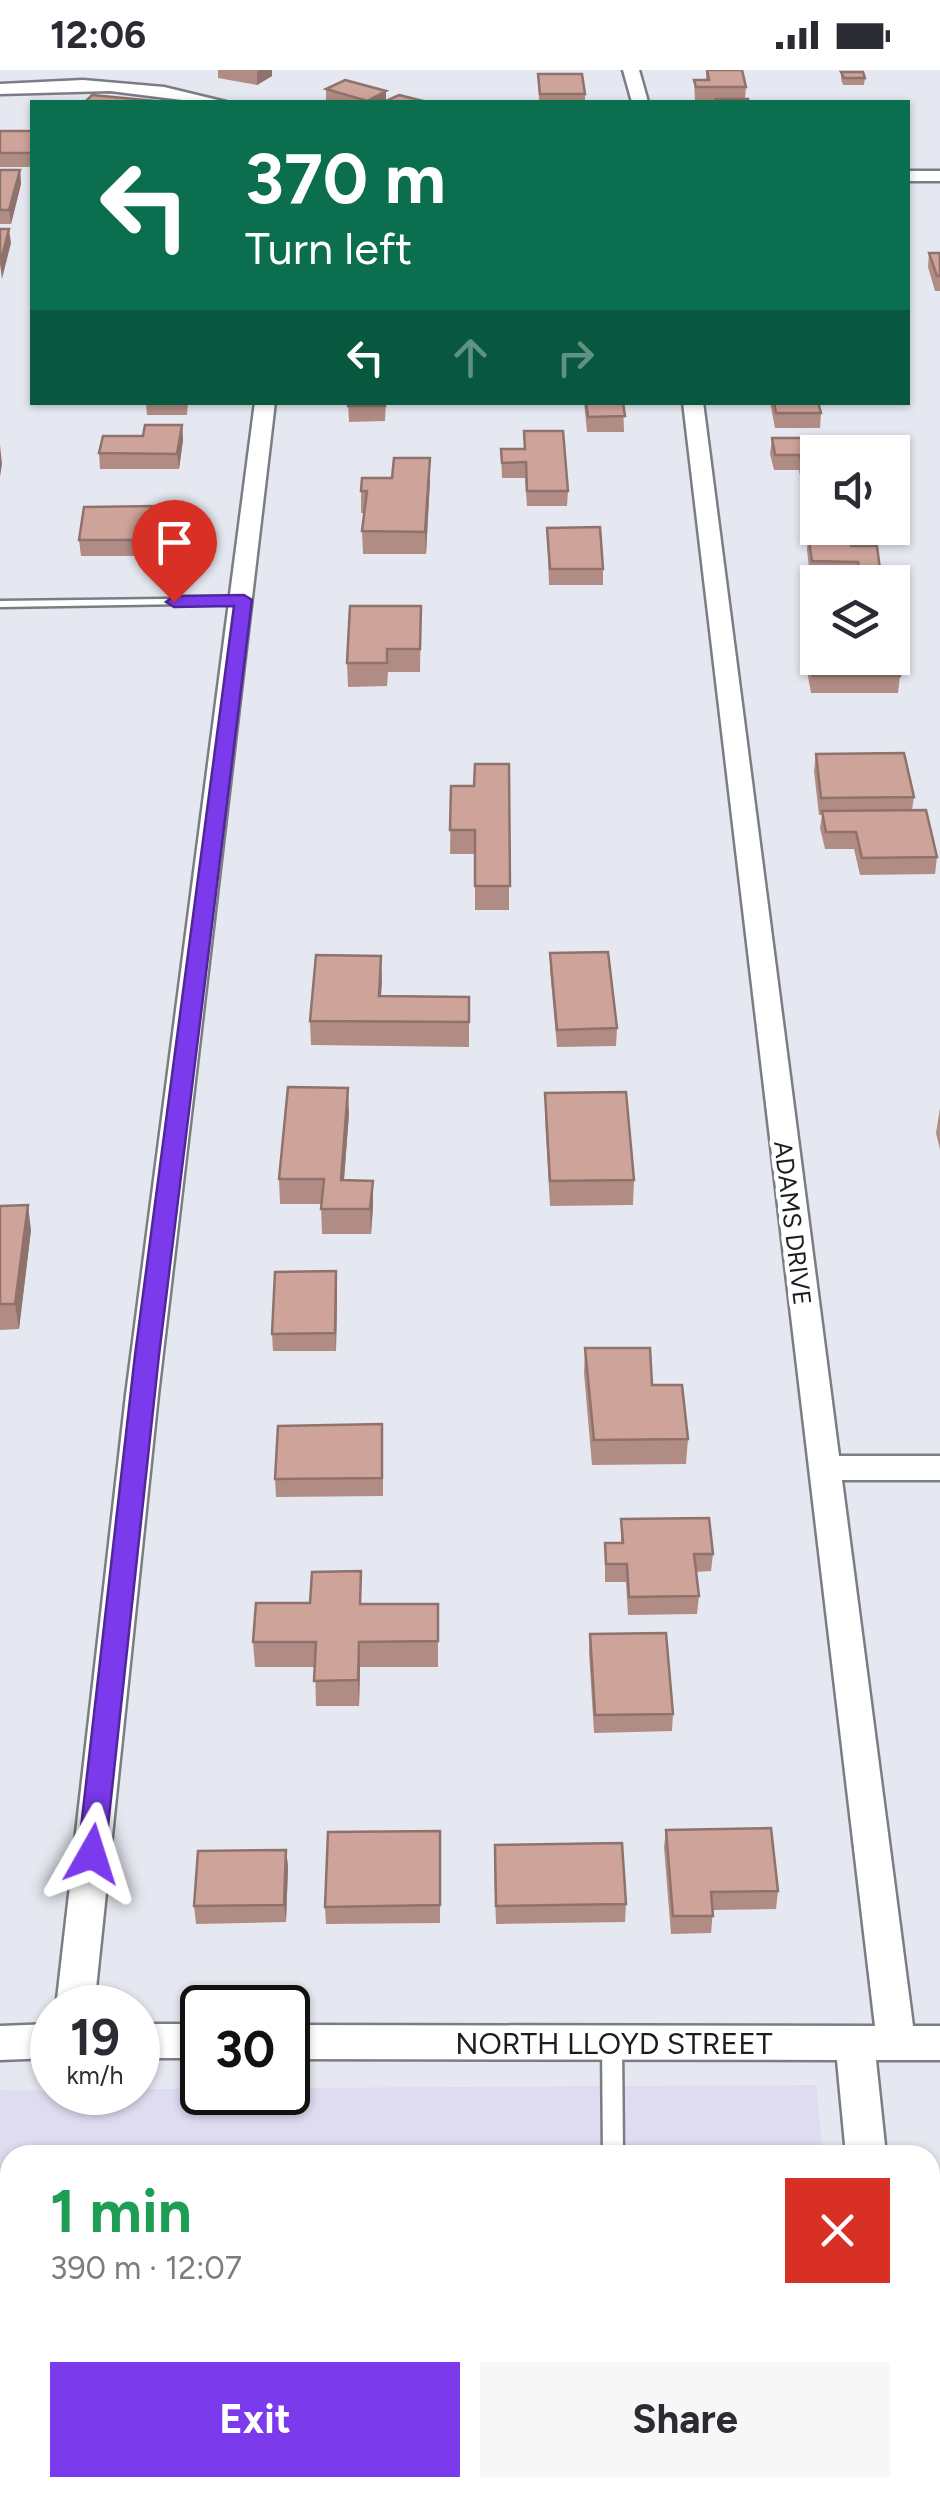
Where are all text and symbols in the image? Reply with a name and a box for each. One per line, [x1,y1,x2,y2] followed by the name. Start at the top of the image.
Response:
[50,12,146,58] text: 12:06
[245,136,446,221] text: 370 m
[80,140,210,270] icon: left
[245,221,412,275] text: Turn left
[338,330,393,385] icon: left
[443,330,498,385] icon: ahead
[548,330,603,385] icon: right
[800,435,910,675] map controls
[800,435,910,545] button: sound
[132,500,217,603] pin
[147,515,202,570] icon: arrive
[800,565,910,675] button: layers
[768,1139,818,1307] street label: ADAMS DRIVE
[40,1802,144,1906] position arrow
[180,1985,310,2115] speed limit sign: 30
[70,2007,120,2068] text: 19
[455,2025,773,2062] street label: NORTH LLOYD STREET
[66,2060,124,2090] text: km/h
[50,2175,192,2247] text: 1 min
[785,2178,890,2283] button: close
[50,2249,242,2287] text: 390 m · 12:07
[50,2362,460,2477] button: Exit
[480,2362,890,2477] button: Share

